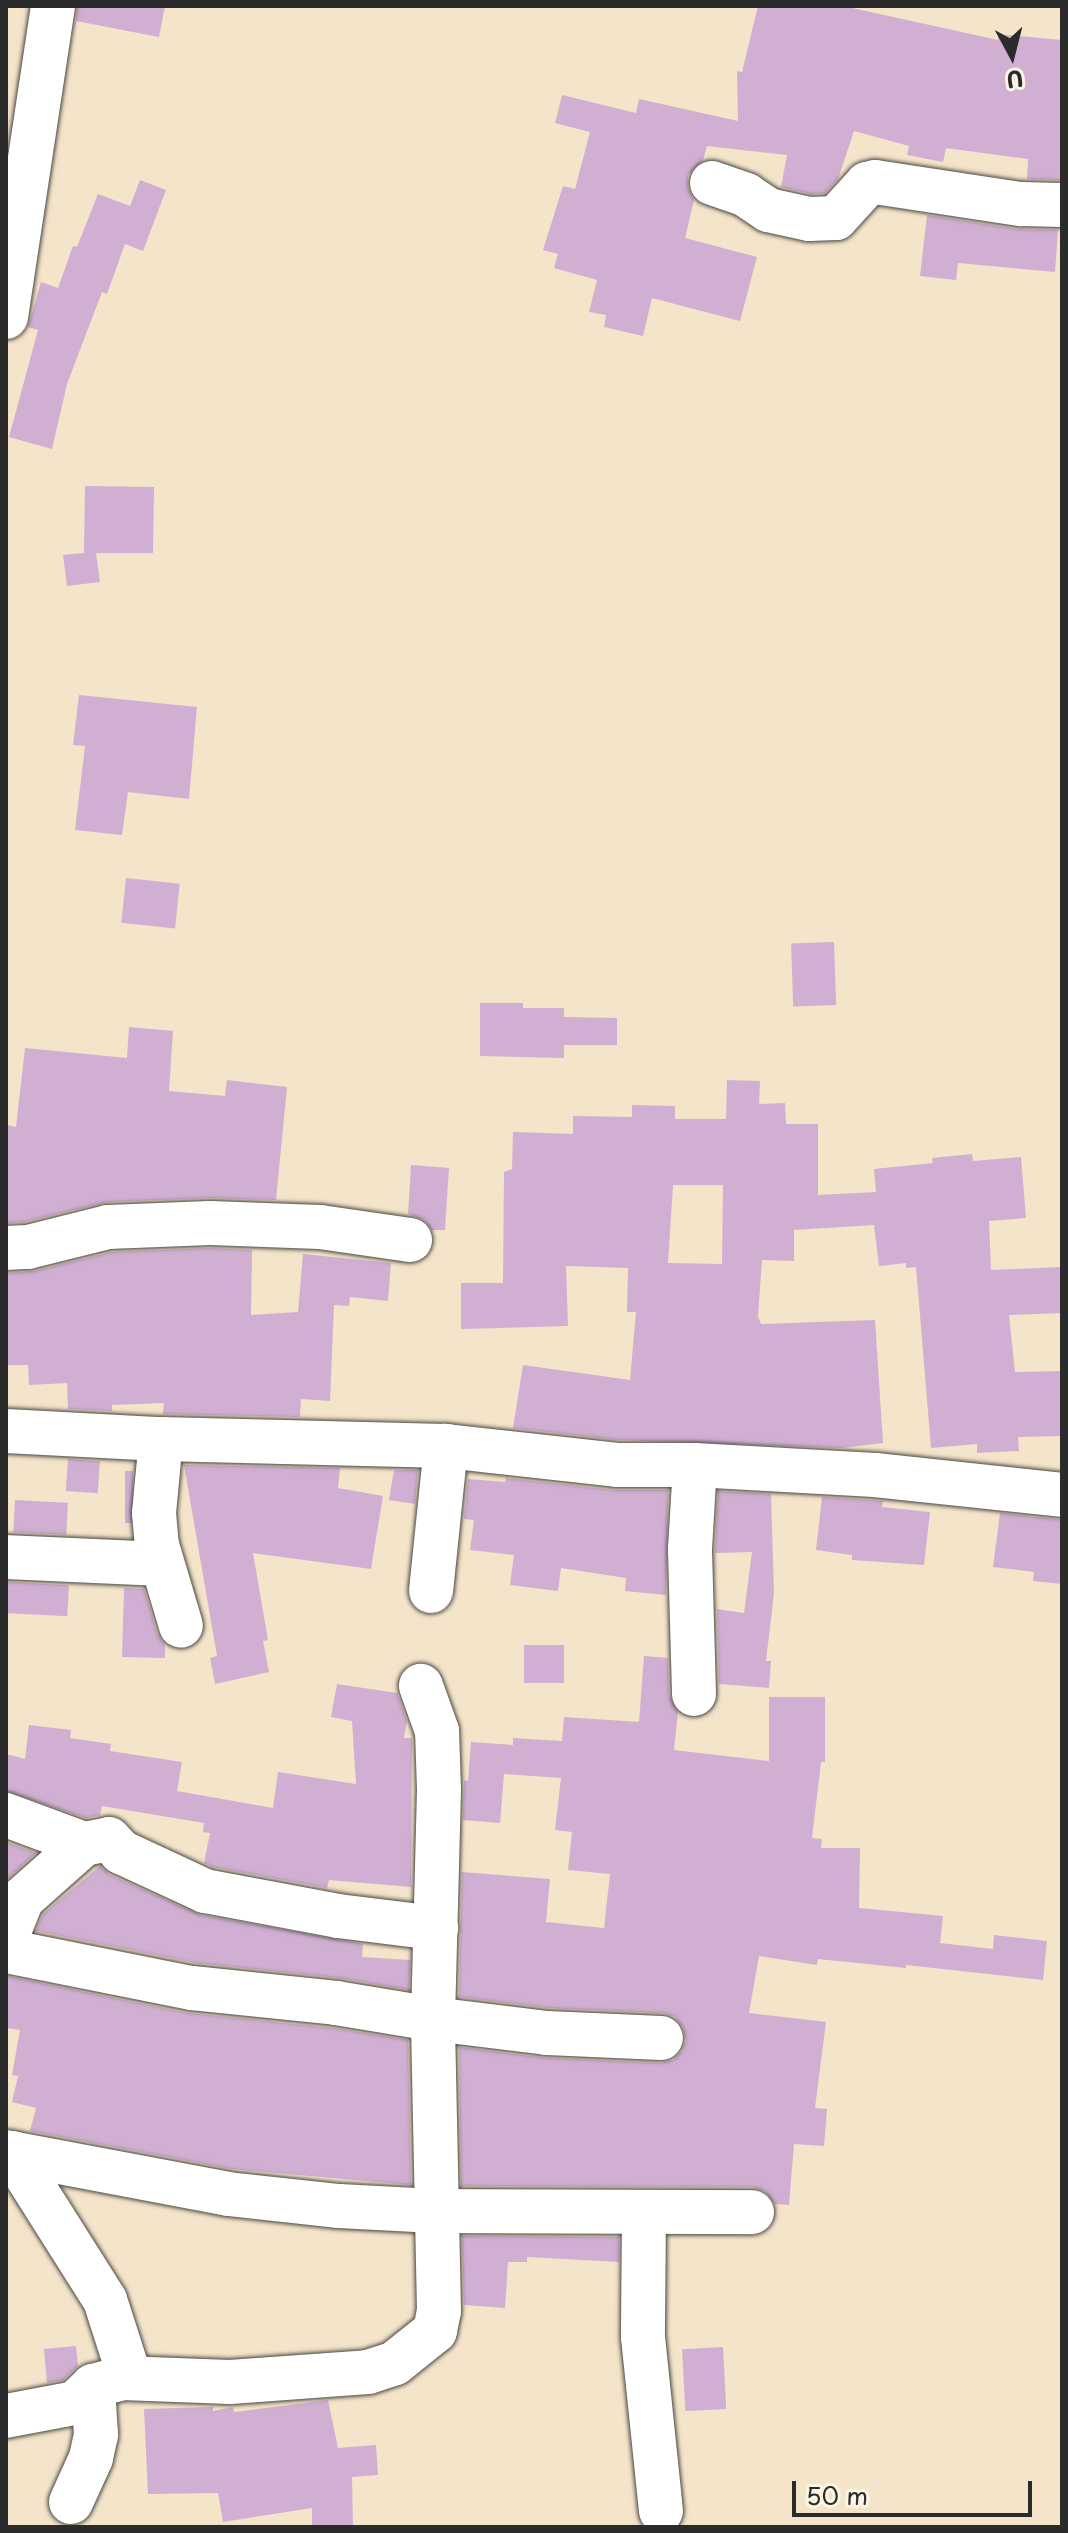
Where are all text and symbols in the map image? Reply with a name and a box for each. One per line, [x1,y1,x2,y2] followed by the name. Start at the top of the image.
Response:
[972,16,1052,96] north arrow
[1005,63,1025,98] text: U
[796,2465,1036,2515] scale bar
[806,2477,868,2513] text: 50 m

